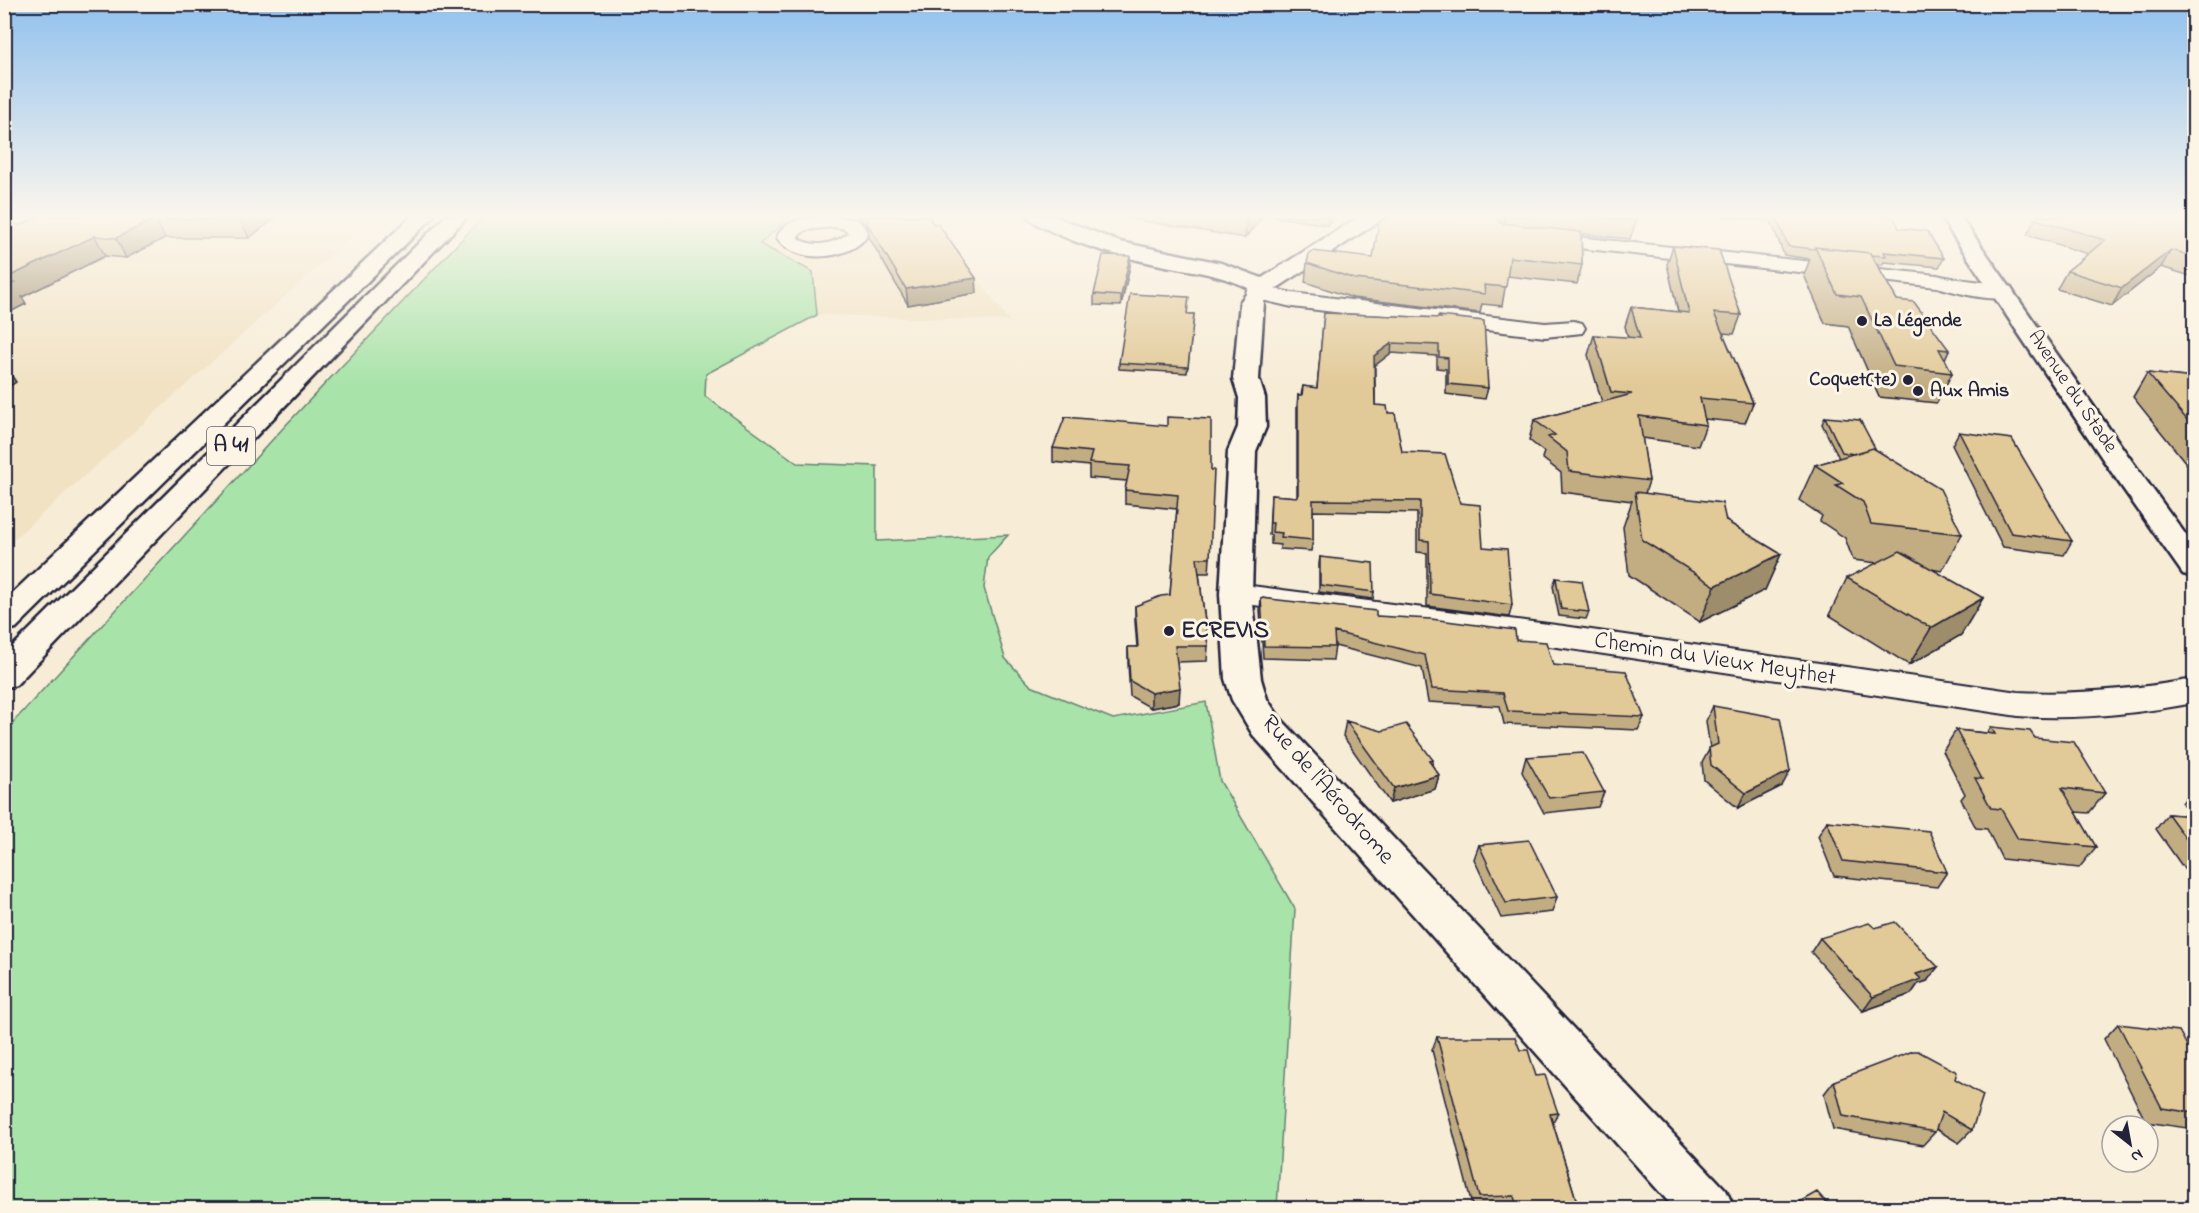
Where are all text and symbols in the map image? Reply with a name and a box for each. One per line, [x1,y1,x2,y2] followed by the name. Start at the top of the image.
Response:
[1874,307,1963,337] place label: La Légende
[1855,314,1869,328] marker: La Légende
[2020,325,2124,459] street label: Avenue du Stade
[1809,366,1896,395] place label: Coquet(te)
[1901,373,1915,387] marker: Coquet(te)
[1930,377,2009,406] place label: Aux Amis
[1911,384,1925,398] marker: Aux Amis
[207,427,255,465] road number: A 41
[1181,614,1269,649] place label: ECREVIS
[1162,624,1176,638] marker: ECREVIS
[1592,624,1838,697] street label: Chemin du Vieux Meythet
[1252,707,1402,873] street label: Rue de l'Aérodrome
[2100,1114,2160,1174] north arrow
[2126,1142,2148,1168] text: N

